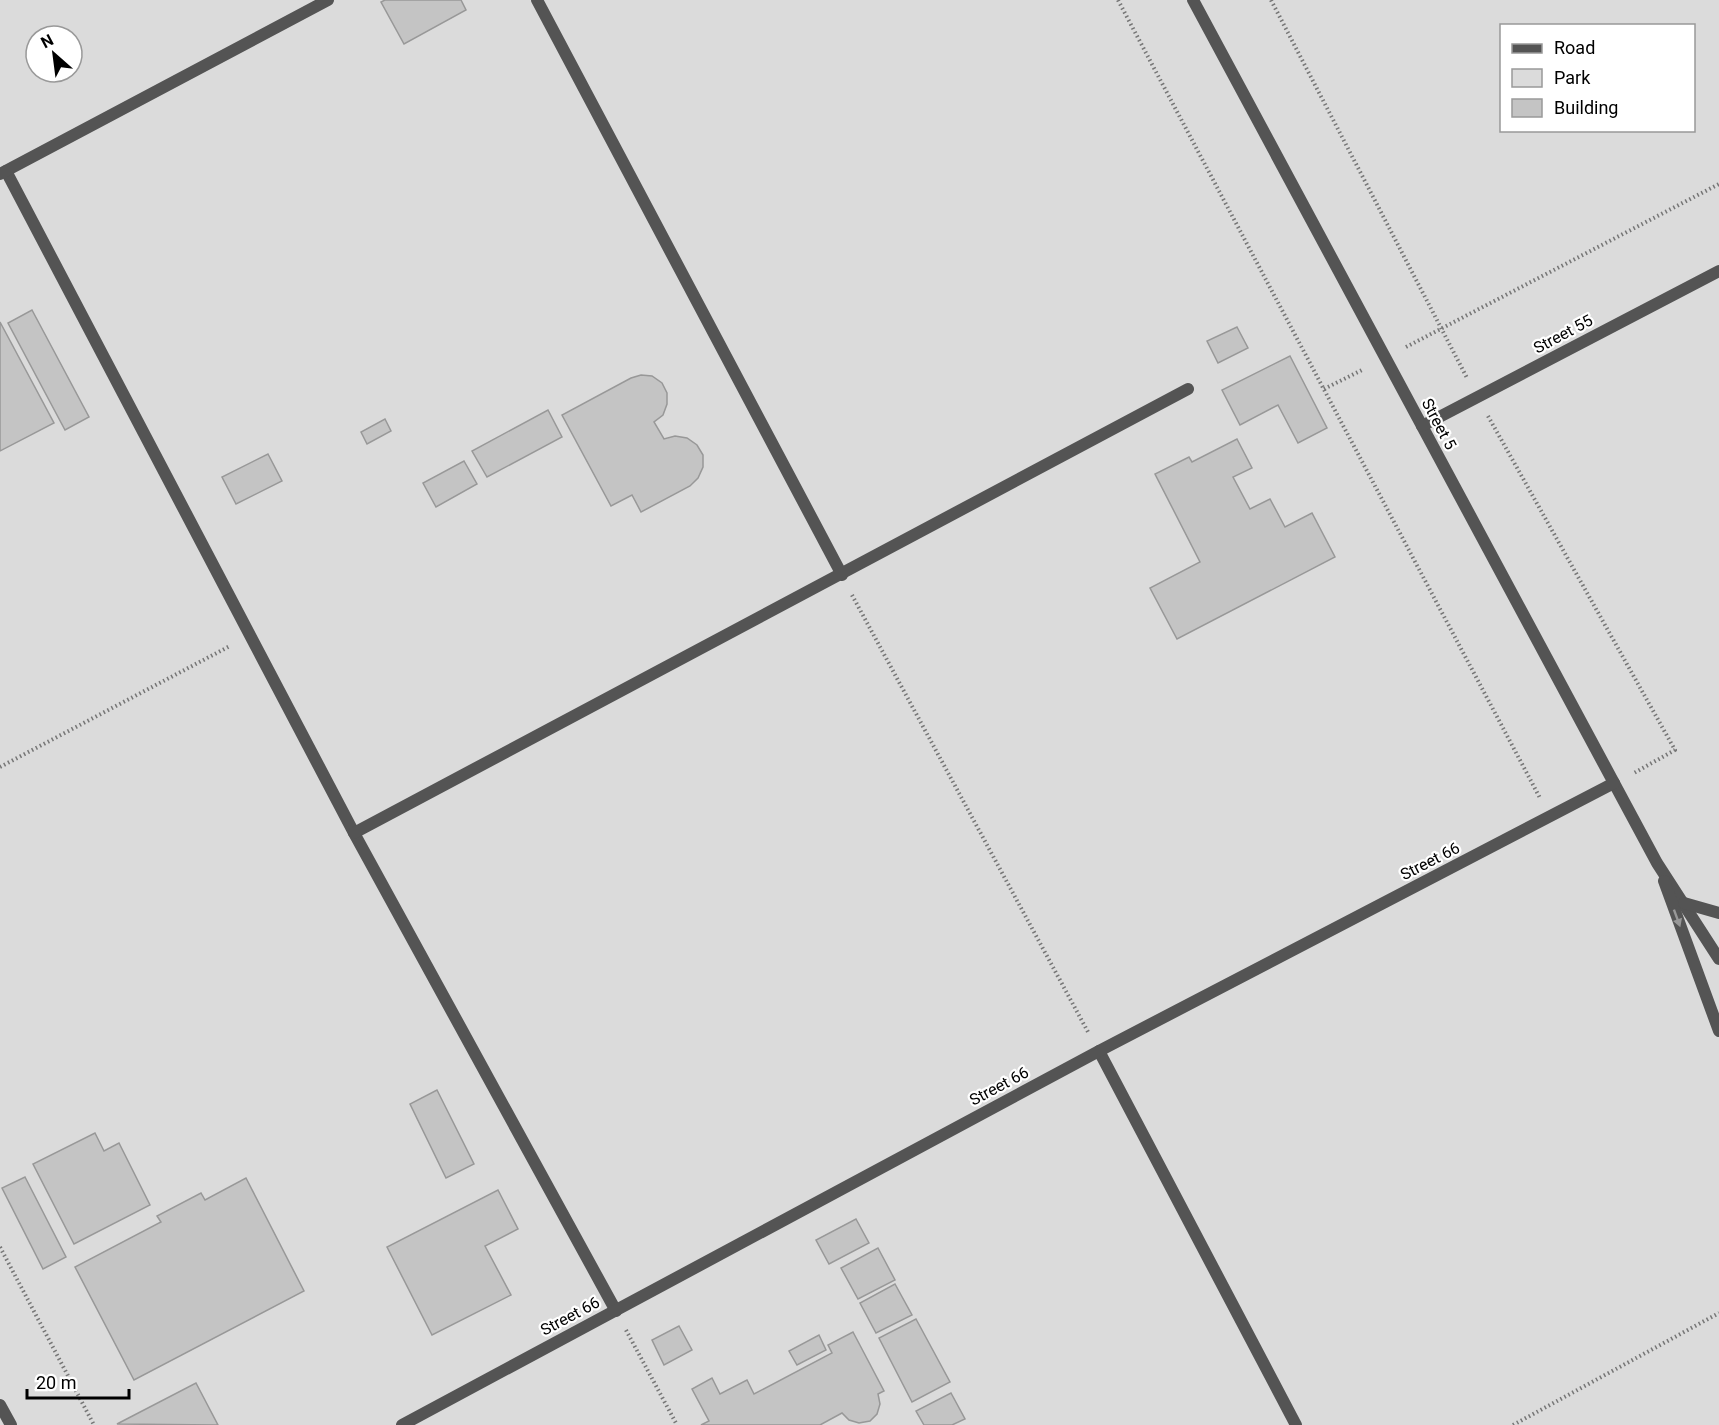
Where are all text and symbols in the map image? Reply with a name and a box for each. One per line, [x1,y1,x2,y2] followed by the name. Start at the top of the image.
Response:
[24,24,84,84] north arrow
[1500,24,1695,132] legend
[38,30,57,52] text: N
[1554,37,1595,58] text: Road
[1554,67,1591,88] text: Park
[1554,97,1618,118] text: Building
[1530,311,1596,357] street label: Street 55
[1418,395,1460,453] street label: Street 5
[1397,838,1463,884] street label: Street 66
[1673,909,1683,927] one-way arrow
[966,1063,1032,1109] street label: Street 66
[537,1293,603,1339] street label: Street 66
[27,1362,129,1400] scale bar
[36,1372,76,1393] text: 20 m

